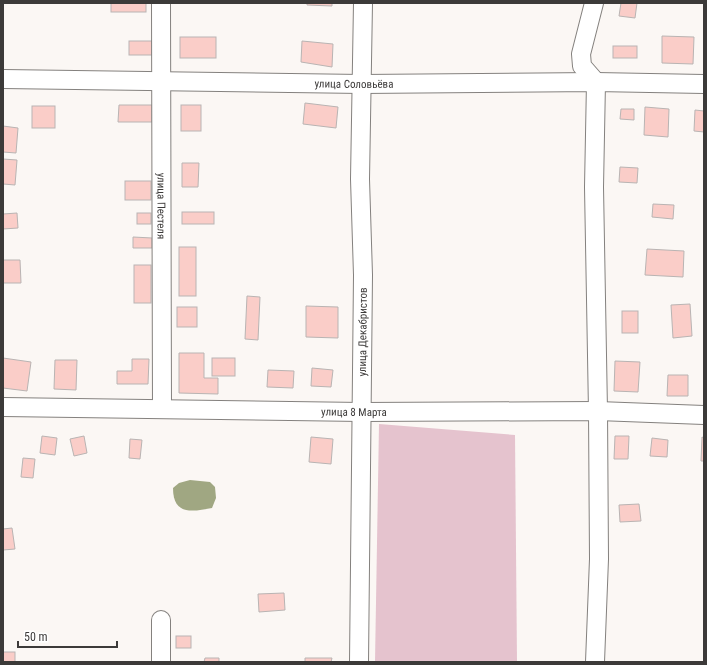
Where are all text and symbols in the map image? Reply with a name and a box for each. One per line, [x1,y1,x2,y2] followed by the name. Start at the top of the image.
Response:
[314,77,393,91] street label: улица Соловьёва
[155,173,168,239] street label: улица Пестеля
[355,287,369,377] street label: улица Декабристов
[321,405,387,419] street label: улица 8 Марта
[18,623,117,649] scale bar
[24,630,48,644] text: 50 m

